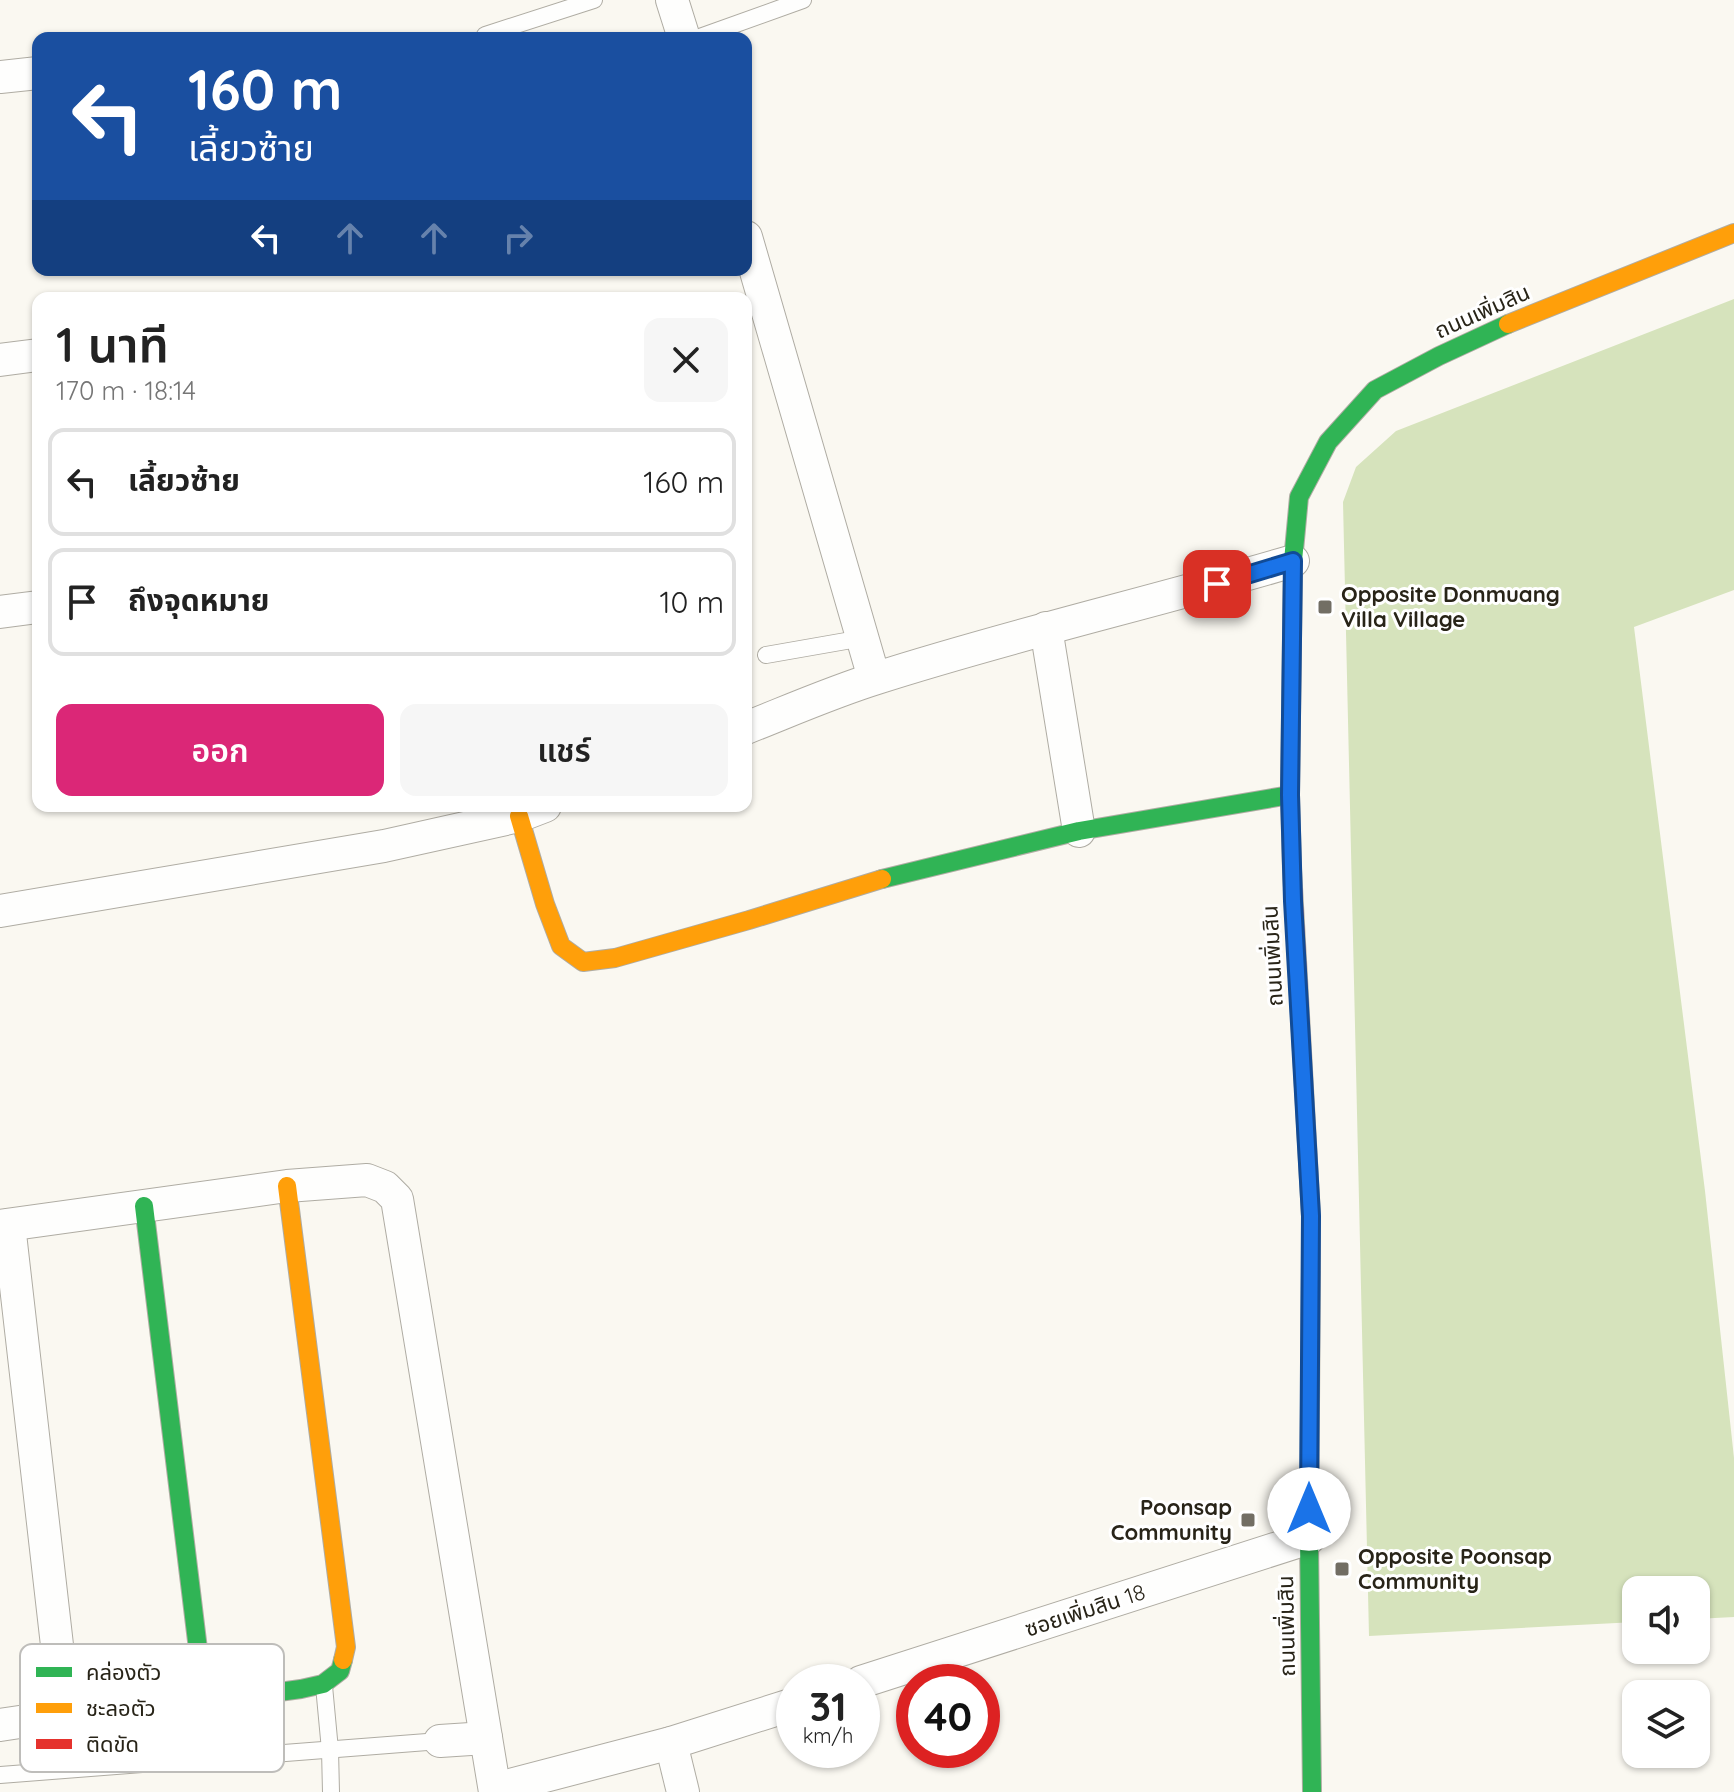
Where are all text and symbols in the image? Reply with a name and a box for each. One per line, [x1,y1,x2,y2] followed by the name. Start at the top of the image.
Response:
[188,54,342,124] text: 160 m
[56,64,160,168] icon: left
[188,125,314,170] text: เลี้ยวซ้าย
[244,216,288,260] icon: left
[328,216,372,260] icon: ahead
[412,216,456,260] icon: ahead
[496,216,540,260] icon: right
[1430,278,1534,344] street label: ถนนเพิ่มสิน
[56,314,169,374] text: 1 นาที
[644,318,728,402] button: close
[56,374,196,407] text: 170 m · 18:14
[60,460,104,504] icon: left
[128,461,240,499] text: เลี้ยวซ้าย
[643,463,724,501] text: 160 m
[1183,550,1251,618] pin
[1195,562,1239,606] icon: arrive
[60,580,104,624] icon: arrive
[1341,580,1560,633] place label: Opposite Donmuang Villa Village
[128,581,269,619] text: ถึงจุดหมาย
[660,583,724,621] text: 10 m
[1316,598,1334,616] marker: Opposite Donmuang Villa Village
[56,704,384,796] button: ออก
[400,704,728,796] button: แชร์
[1255,905,1289,1007] street label: ถนนเพิ่มสิน
[1267,1467,1351,1551] position arrow
[1111,1493,1232,1546] place label: Poonsap Community
[1239,1511,1257,1529] marker: Poonsap Community
[1358,1542,1552,1595] place label: Opposite Poonsap Community
[1333,1560,1351,1578] marker: Opposite Poonsap Community
[1271,1575,1301,1677] street label: ถนนเพิ่มสิน
[1622,1576,1710,1768] map controls
[1622,1576,1710,1664] button: sound
[1021,1577,1149,1643] street label: ซอยเพิ่มสิน 18
[20,1644,284,1772] legend
[86,1658,161,1686] text: คล่องตัว
[896,1664,1000,1768] speed limit sign: 40
[1622,1680,1710,1768] button: layers
[809,1681,847,1731] text: 31
[86,1694,156,1722] text: ชะลอตัว
[803,1723,853,1748] text: km/h
[86,1730,139,1758] text: ติดขัด

